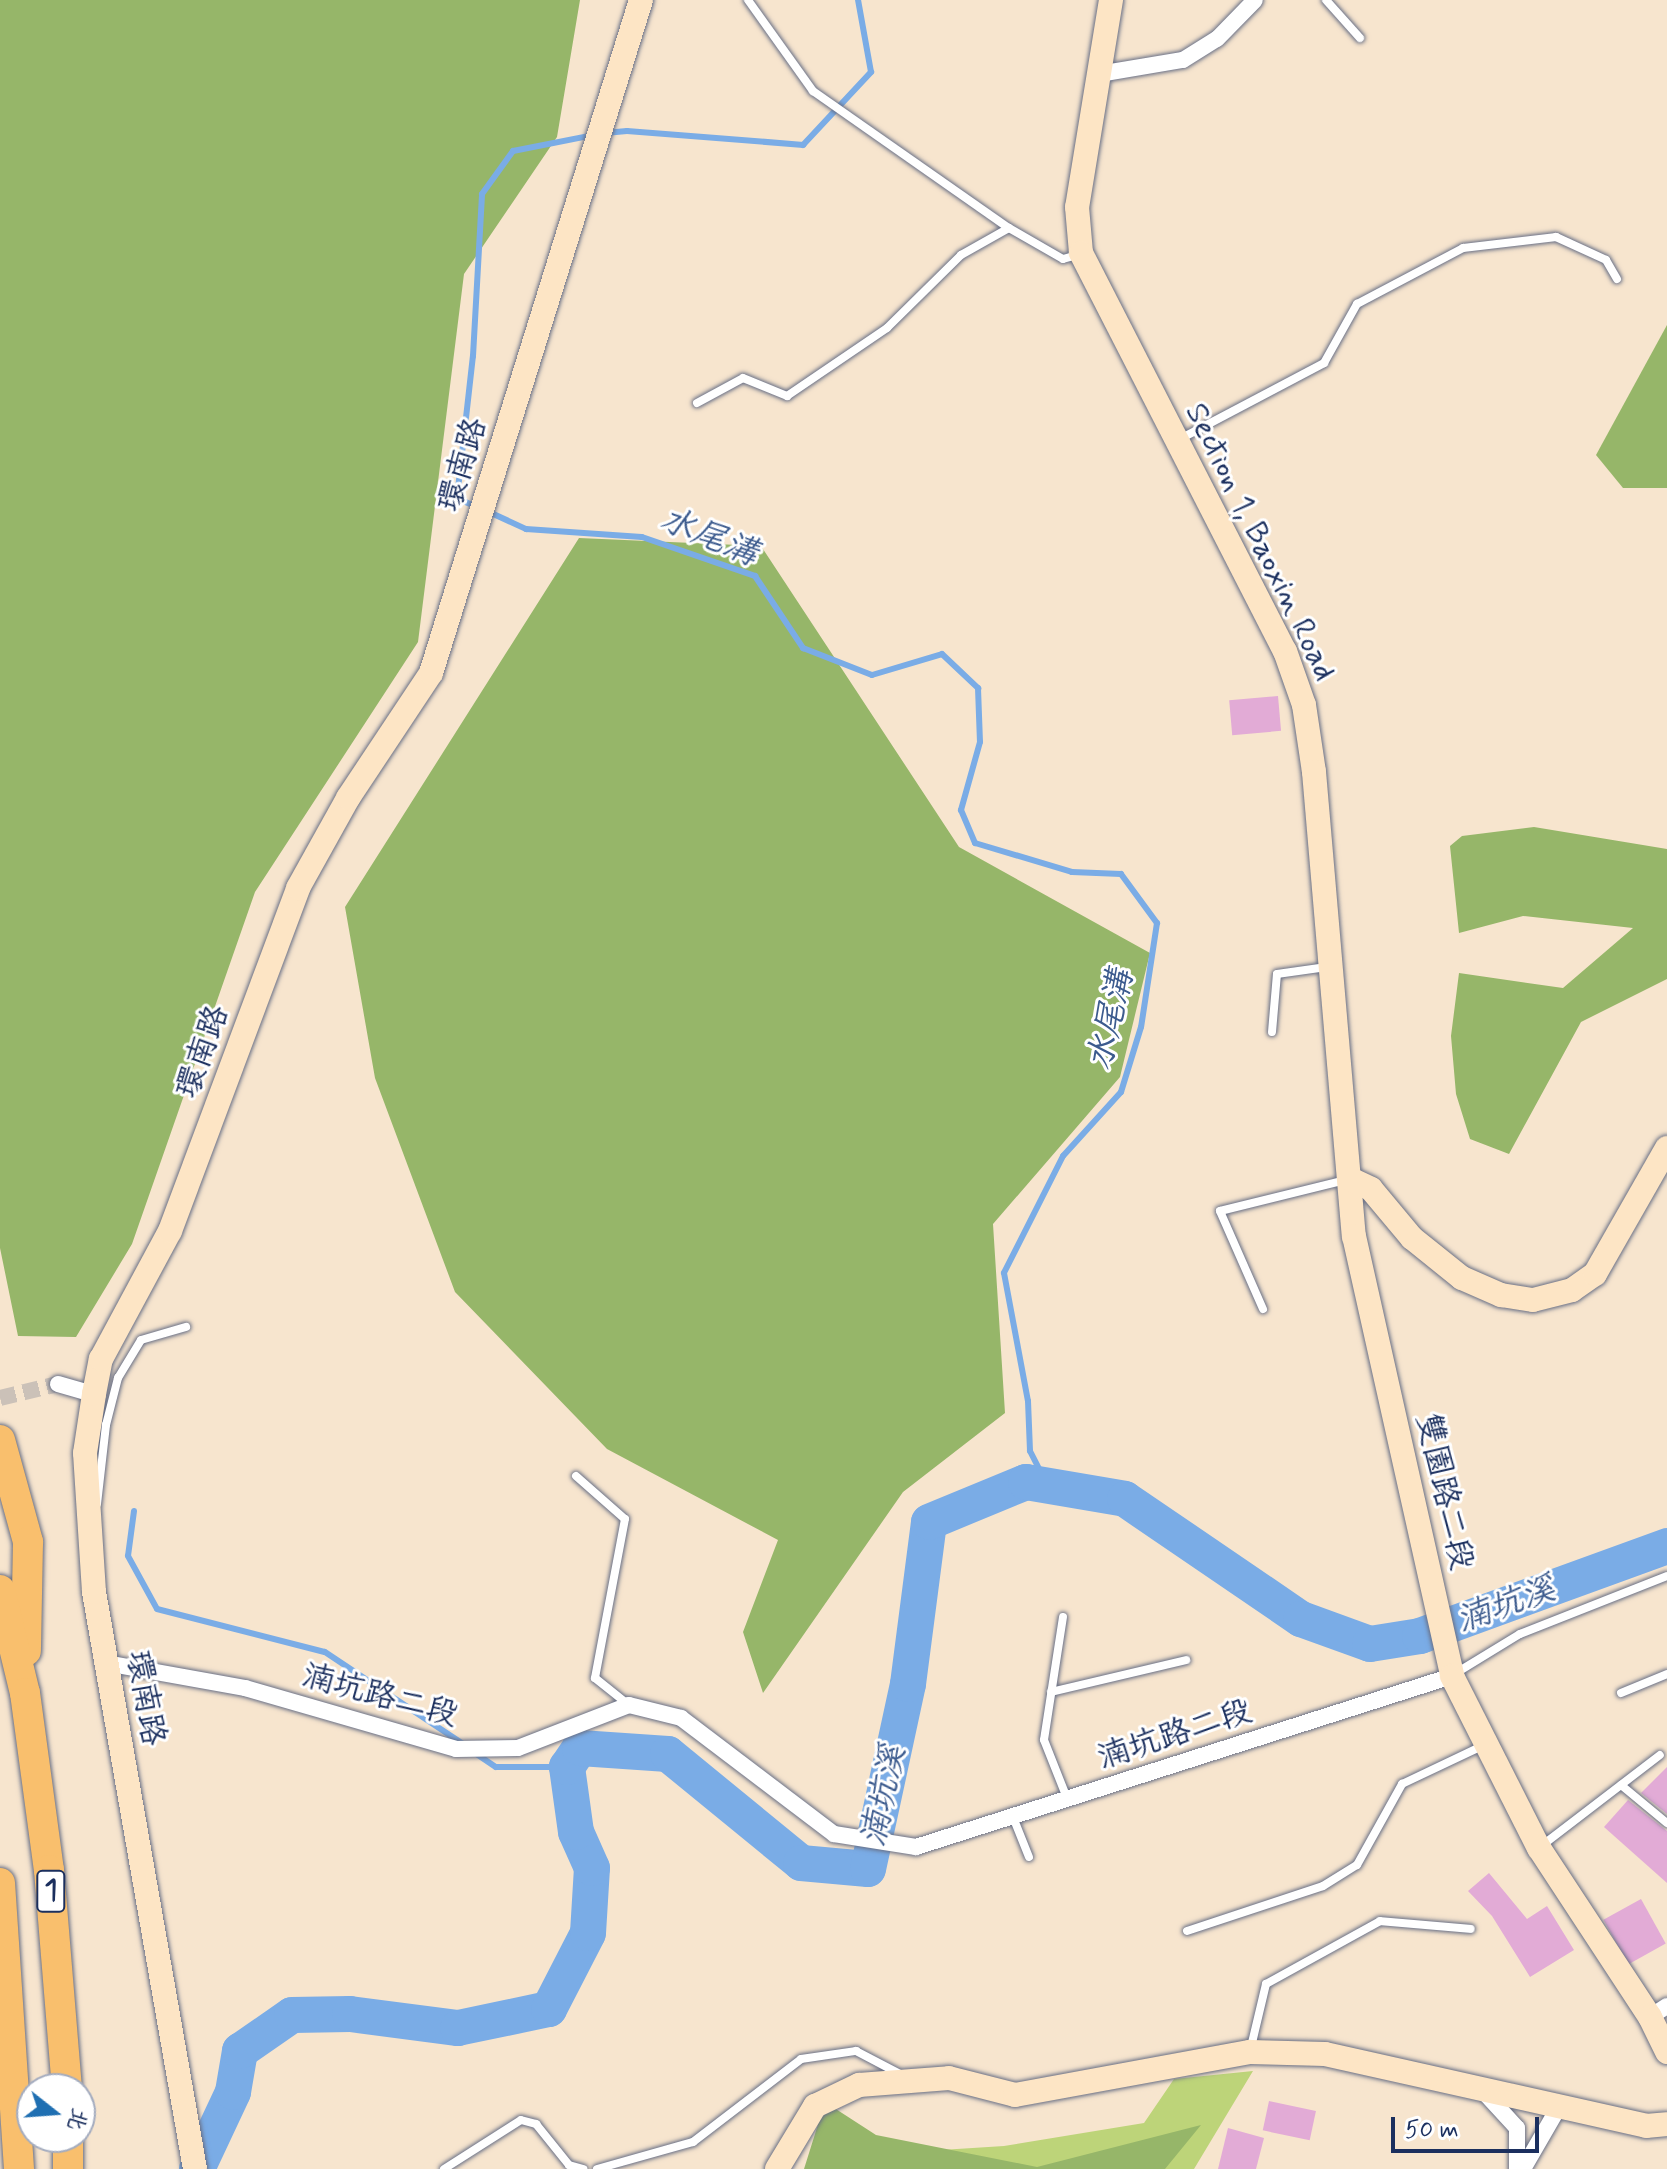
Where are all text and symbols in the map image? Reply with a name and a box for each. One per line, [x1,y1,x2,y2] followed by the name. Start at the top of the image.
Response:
[1176,397,1344,687] street label: Section 1, Baoxin Road
[431,413,495,517] street label: 環南路
[654,499,764,575] water label: 水尾溝
[1080,966,1142,1074] water label: 水尾溝
[169,1000,237,1104] street label: 環南路
[1407,1410,1481,1574] street label: 雙園路二段
[1451,1568,1561,1642] water label: 湳坑溪
[118,1647,172,1749] street label: 環南路
[298,1657,462,1735] street label: 湳坑路二段
[1093,1692,1257,1778] street label: 湳坑路二段
[853,1742,915,1850] water label: 湳坑溪
[35,1865,67,1917] road number: 1
[16,2073,96,2153] north arrow
[1395,2101,1543,2151] scale bar
[60,2105,94,2134] text: 北
[1405,2115,1459,2146] text: 50 m

